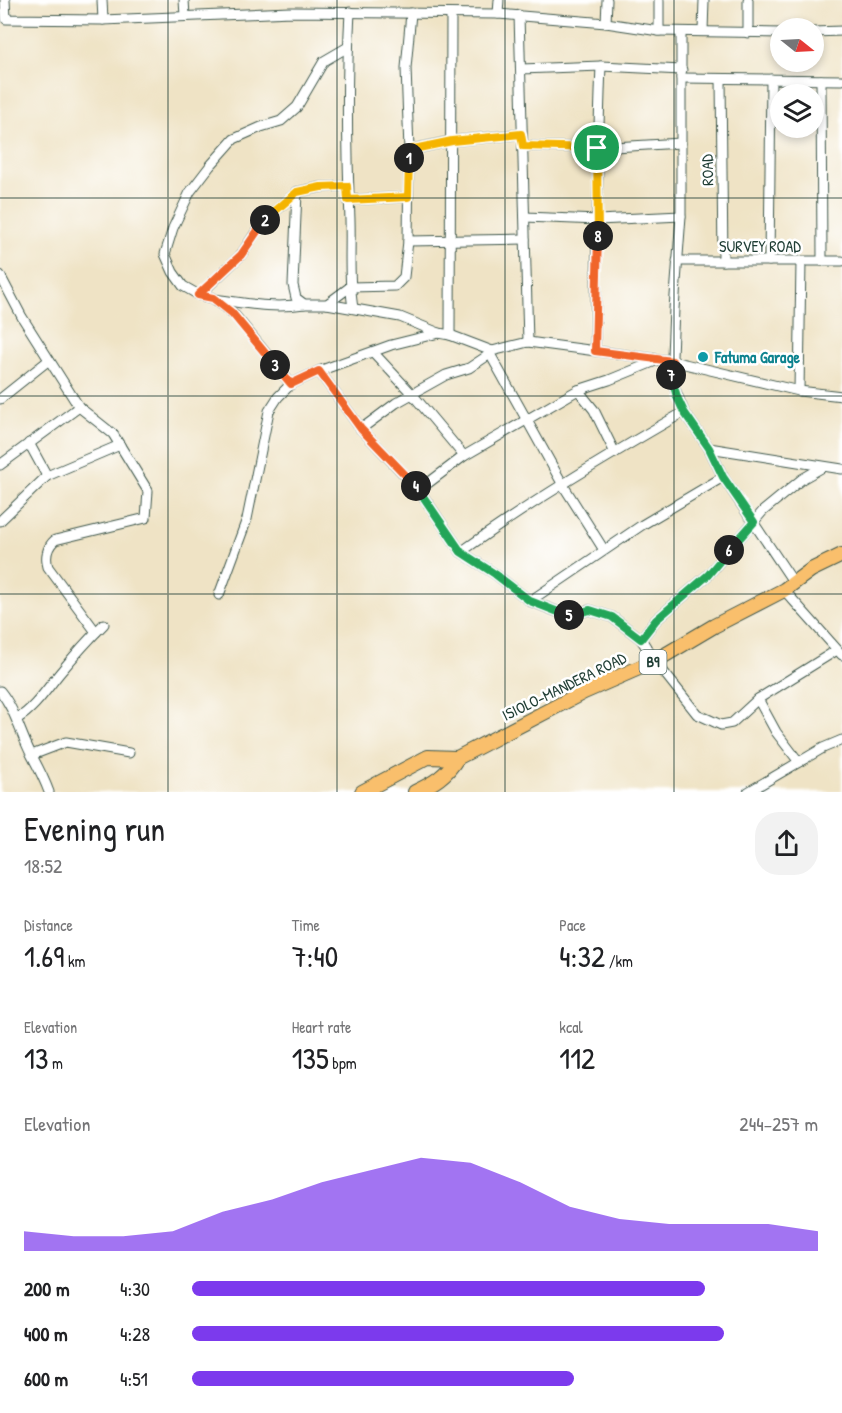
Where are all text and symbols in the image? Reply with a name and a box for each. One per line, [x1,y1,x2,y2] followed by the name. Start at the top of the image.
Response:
[770,18,824,72] north arrow
[770,18,824,138] map controls
[770,84,824,138] button: layers
[571,122,622,173] pin
[580,131,613,164] icon: arrive
[394,143,424,173] pin: 1
[406,147,412,169] text: 1
[696,154,718,186] street label: ROAD
[250,205,280,235] pin: 2
[261,209,269,231] text: 2
[583,221,613,251] pin: 8
[595,225,601,247] text: 8
[719,235,801,257] street label: SURVEY ROAD
[714,346,801,369] place label: Fatuma Garage
[260,350,290,380] pin: 3
[696,350,710,364] marker: Fatuma Garage
[271,354,279,376] text: 3
[656,360,686,390] pin: 7
[667,364,675,386] text: 7
[401,471,431,501] pin: 4
[413,475,419,497] text: 4
[714,535,744,565] pin: 6
[726,539,732,561] text: 6
[554,600,584,630] pin: 5
[566,604,572,626] text: 5
[498,646,630,726] street label: ISIOLO-MANDERA ROAD
[640,650,666,674] road number: B9
[24,807,165,851] text: Evening run
[755,812,818,875] button: share
[24,852,62,879] text: 18:52
[24,914,73,936] text: Distance
[292,914,320,936] text: Time
[559,914,586,936] text: Pace
[24,936,64,976] text: 1.69
[292,936,338,976] text: 7:40
[559,936,605,976] text: 4:32
[64,950,86,972] text: km
[605,950,633,972] text: /km
[24,1016,77,1038] text: Elevation
[292,1016,351,1038] text: Heart rate
[559,1016,583,1038] text: kcal
[24,1038,48,1078] text: 13
[292,1038,329,1078] text: 135
[559,1038,595,1078] text: 112
[48,1052,63,1074] text: m
[329,1052,357,1074] text: bpm
[24,1110,90,1137] text: Elevation
[739,1110,818,1137] text: 244–257 m
[24,1275,69,1302] text: 200 m
[120,1275,150,1302] text: 4:30
[24,1320,68,1347] text: 400 m
[120,1320,150,1347] text: 4:28
[24,1365,68,1392] text: 600 m
[120,1365,148,1392] text: 4:51

